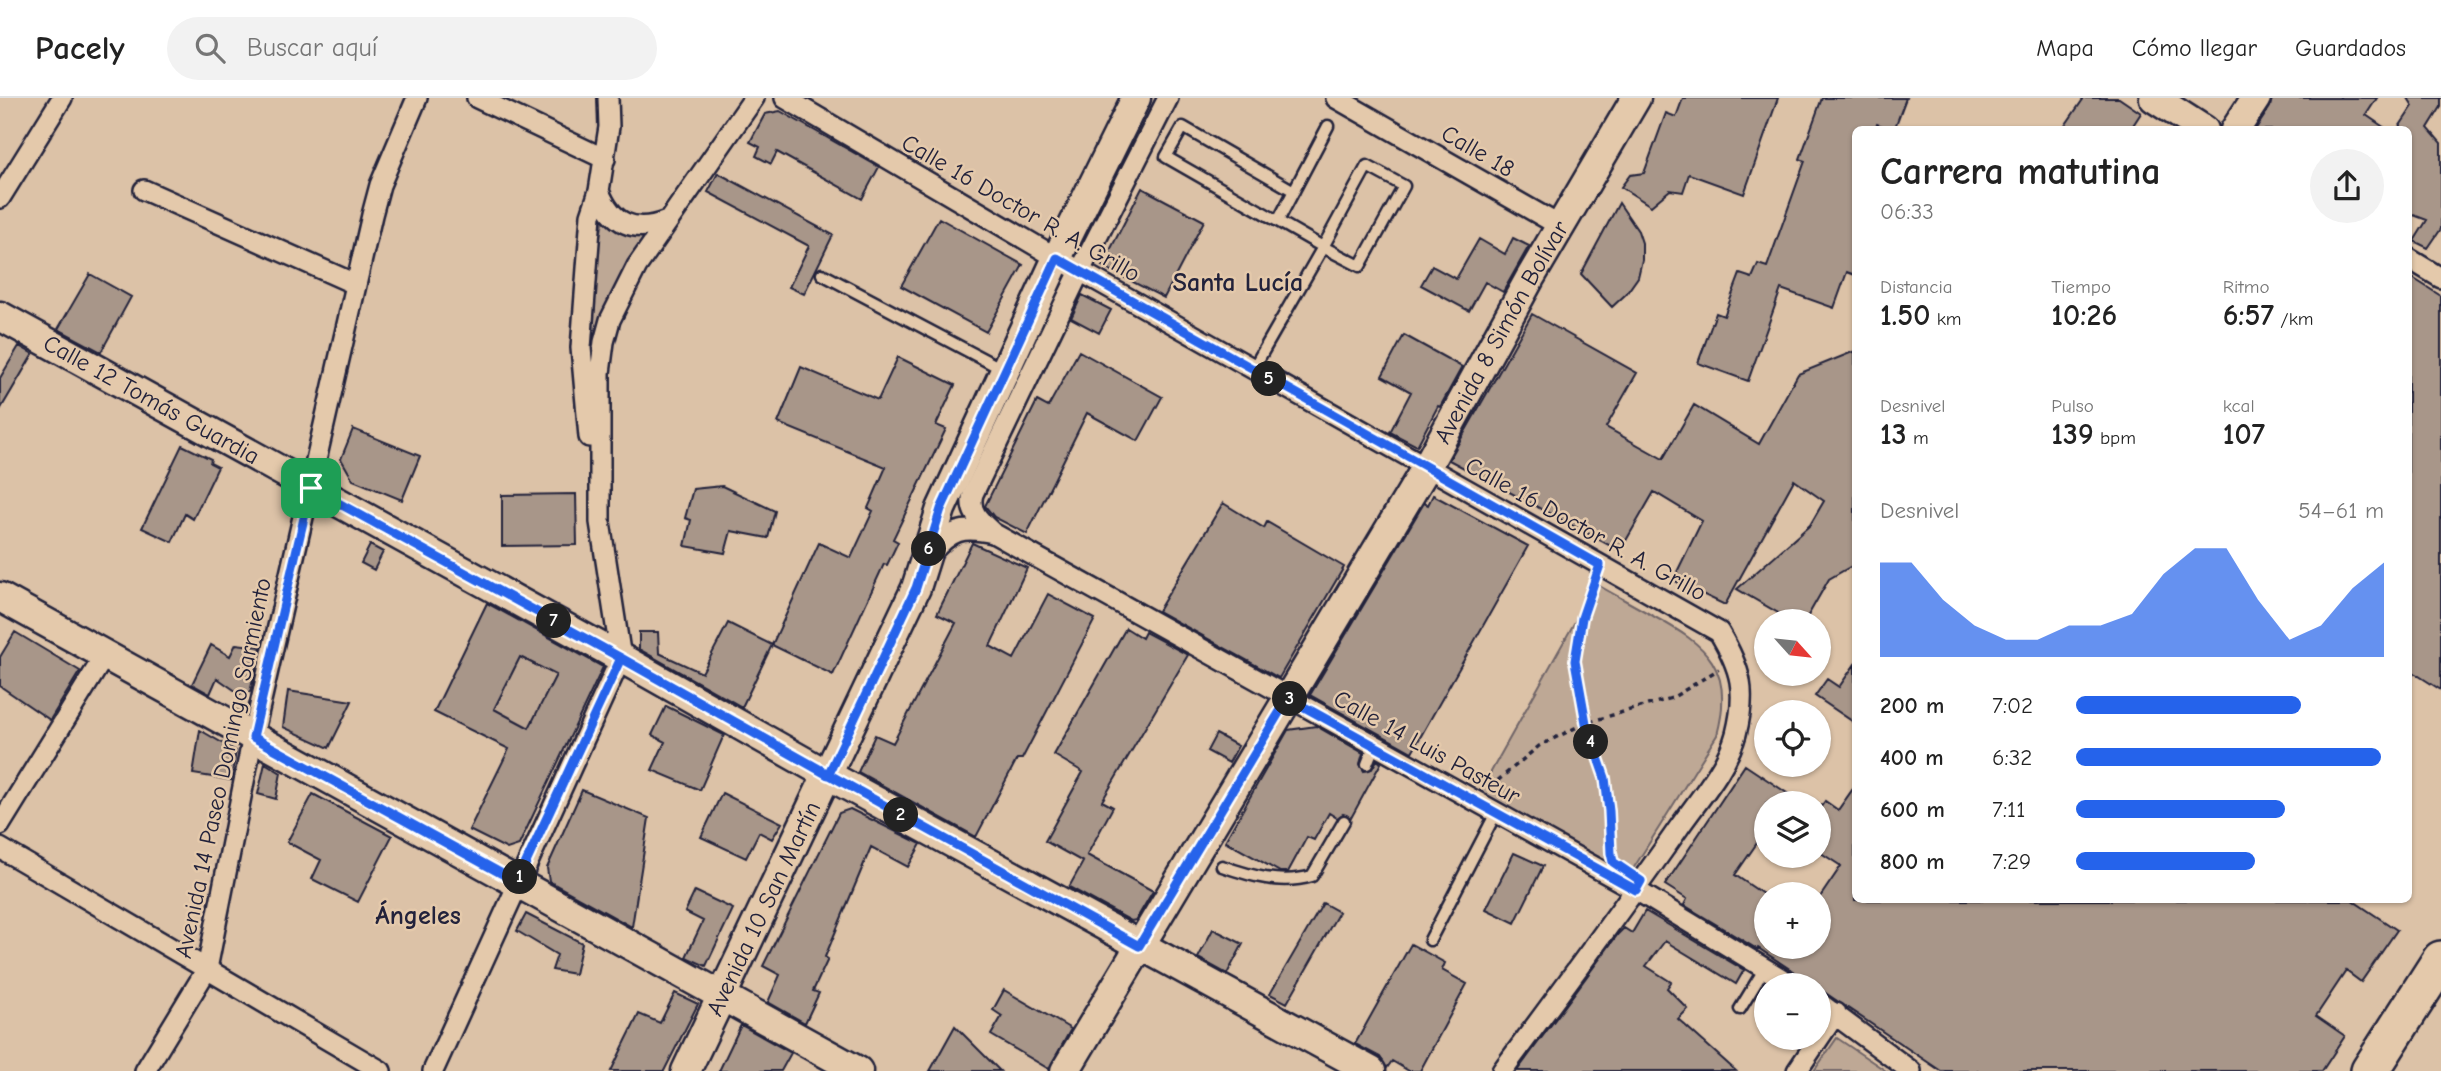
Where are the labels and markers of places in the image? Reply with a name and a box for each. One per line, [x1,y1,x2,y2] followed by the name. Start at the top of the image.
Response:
[1252,362,1286,396] pin: 5
[281,458,341,518] pin
[912,532,946,566] pin: 6
[536,603,572,638] pin: 7
[1272,682,1308,716] pin: 3
[1574,724,1608,760] pin: 4
[884,798,918,832] pin: 2
[503,860,538,894] pin: 1

